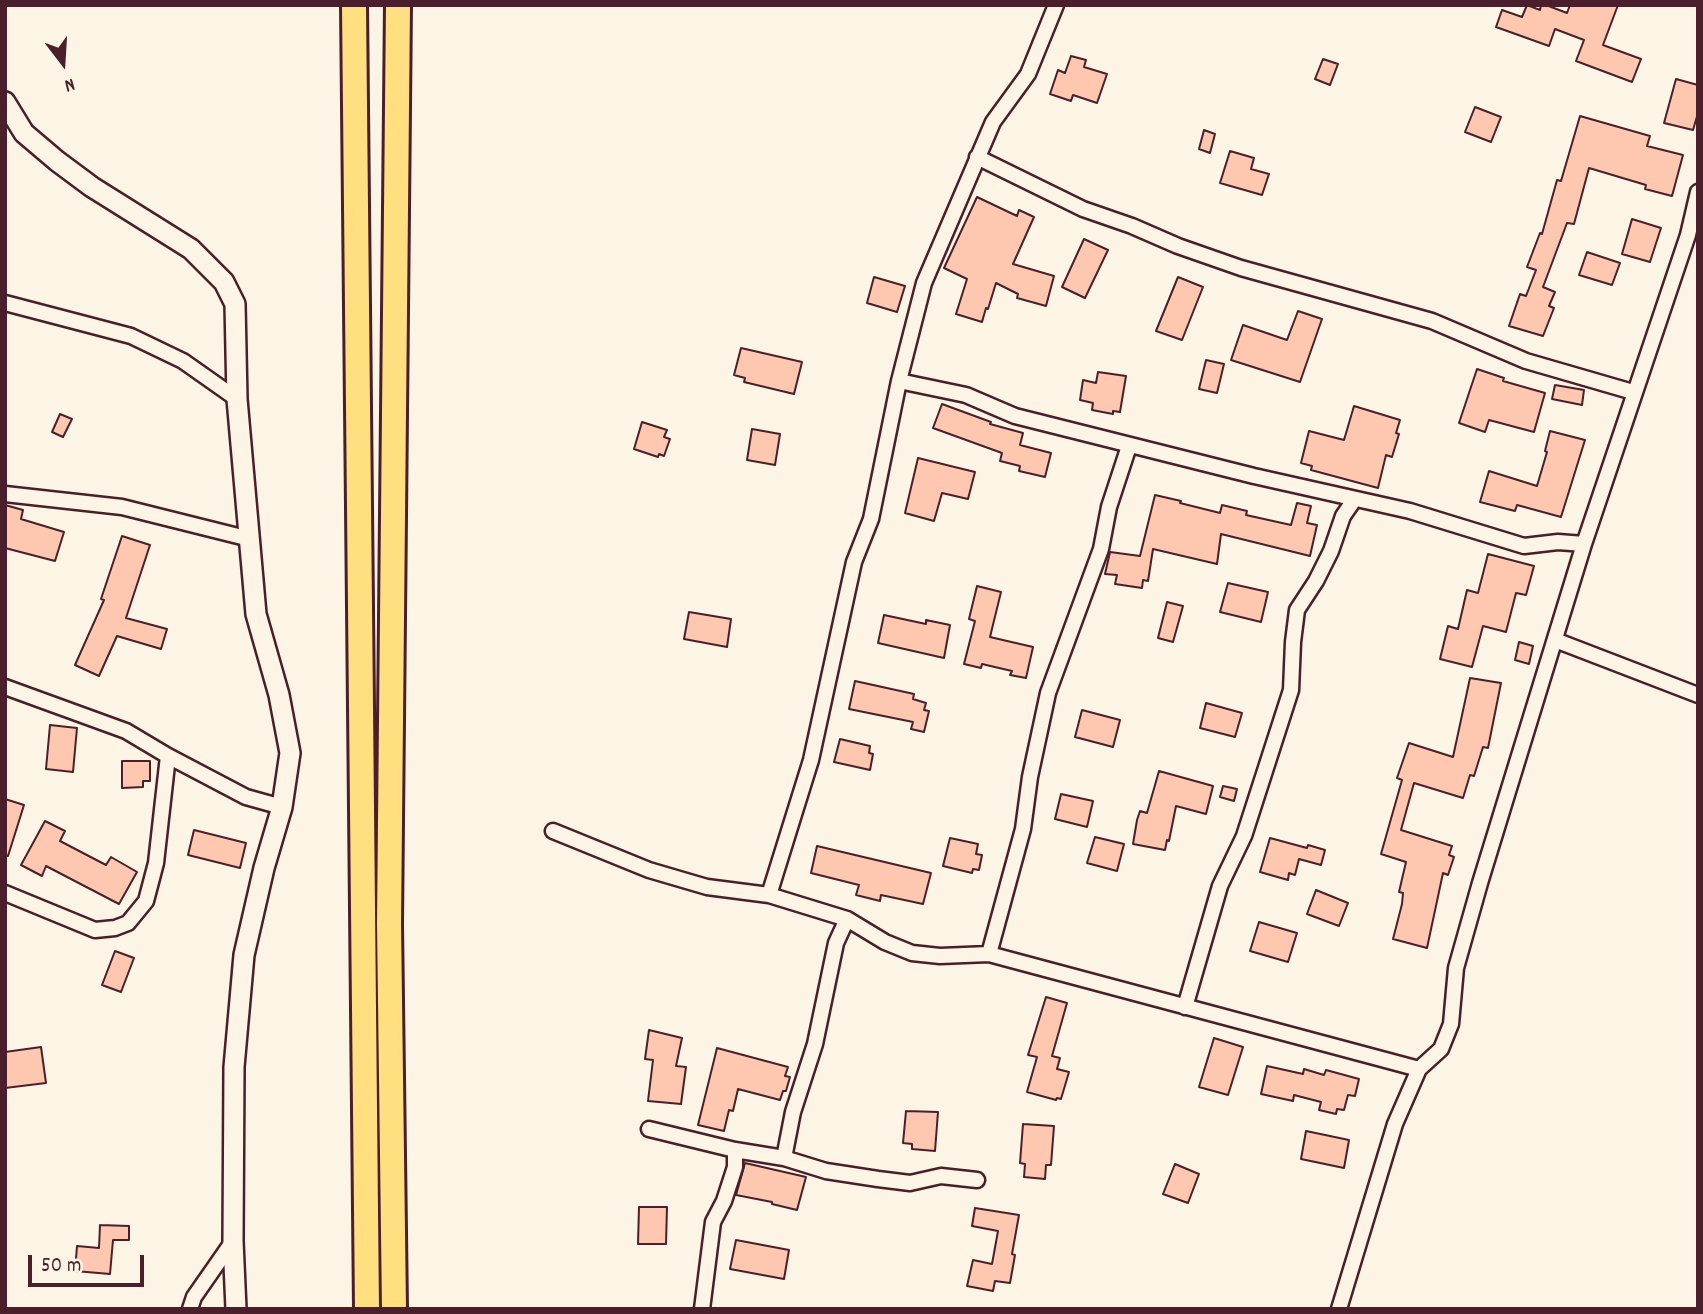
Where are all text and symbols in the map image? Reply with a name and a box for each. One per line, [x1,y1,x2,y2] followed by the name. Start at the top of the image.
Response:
[28,28,98,98] north arrow
[61,69,78,98] text: N
[32,1240,147,1284] scale bar
[41,1252,81,1282] text: 50 m

